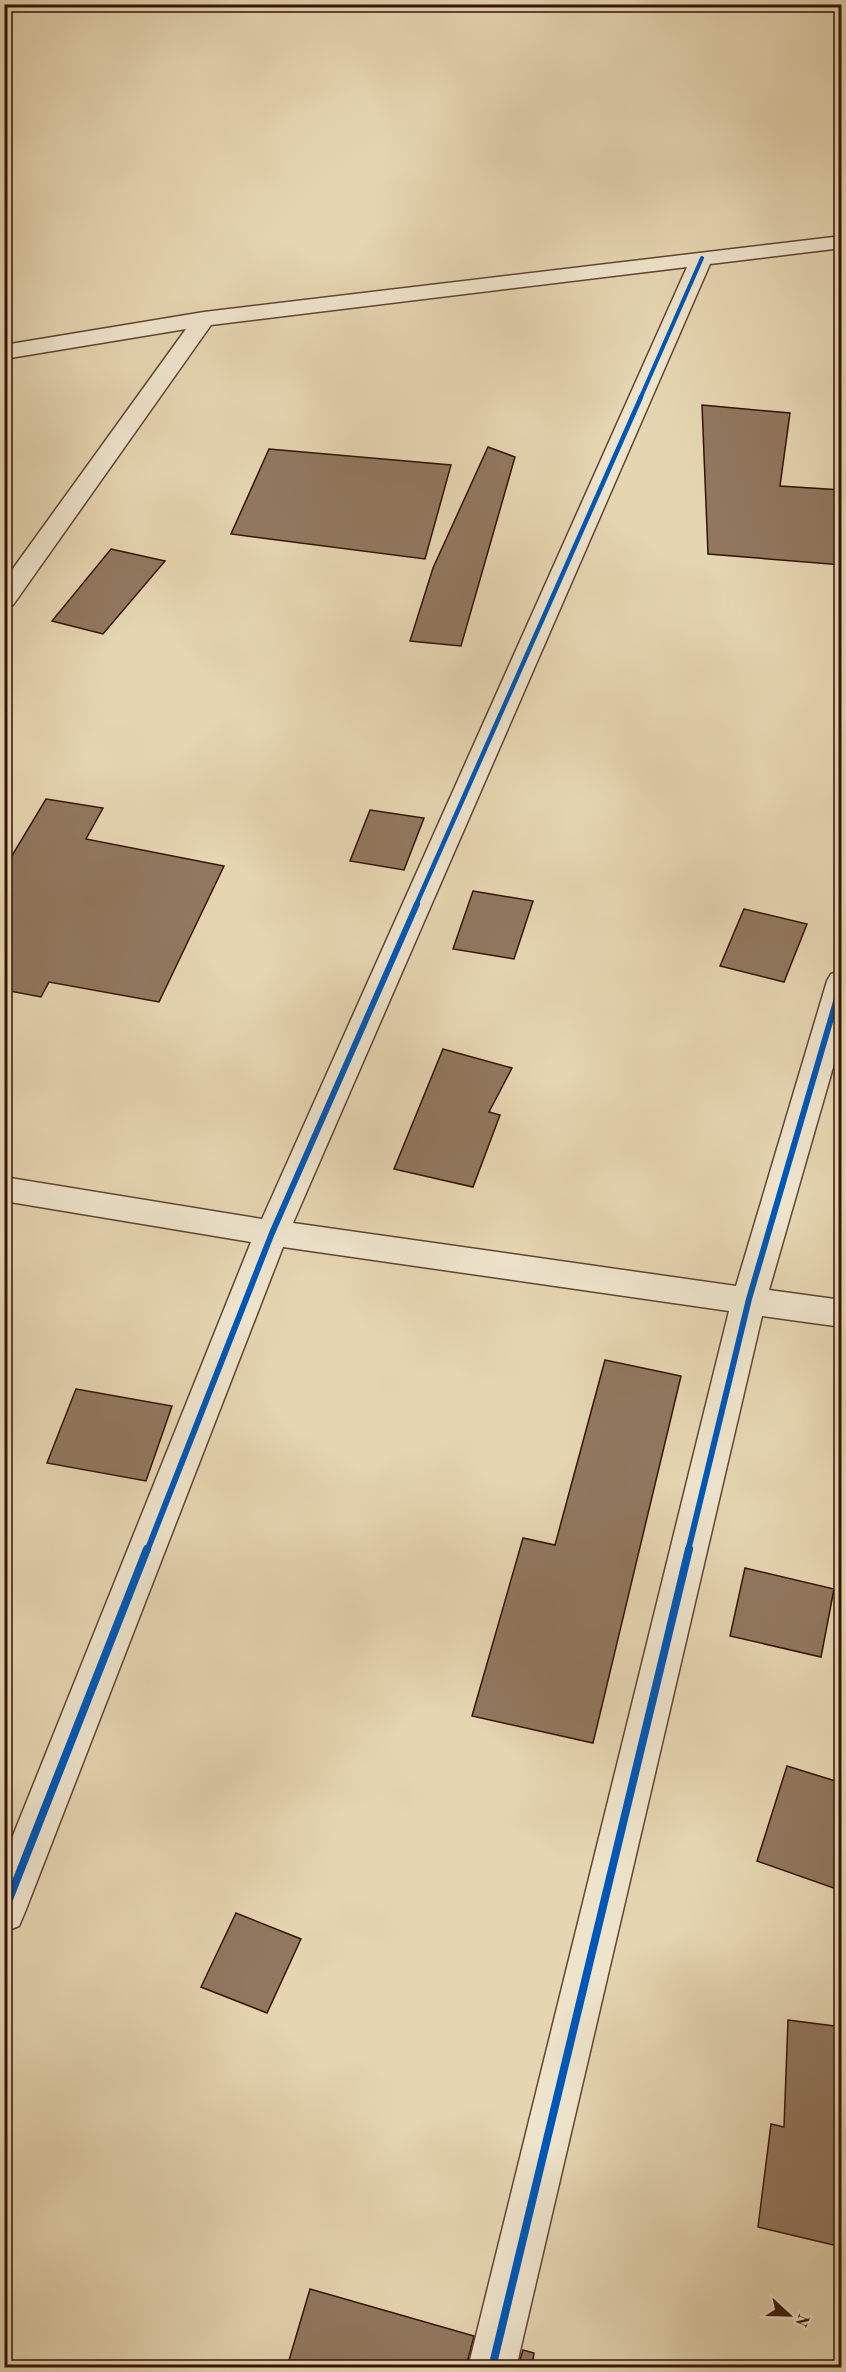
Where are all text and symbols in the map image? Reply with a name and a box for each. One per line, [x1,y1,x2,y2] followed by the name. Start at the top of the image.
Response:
[759,2285,819,2345] north arrow
[791,2311,811,2329] text: N

